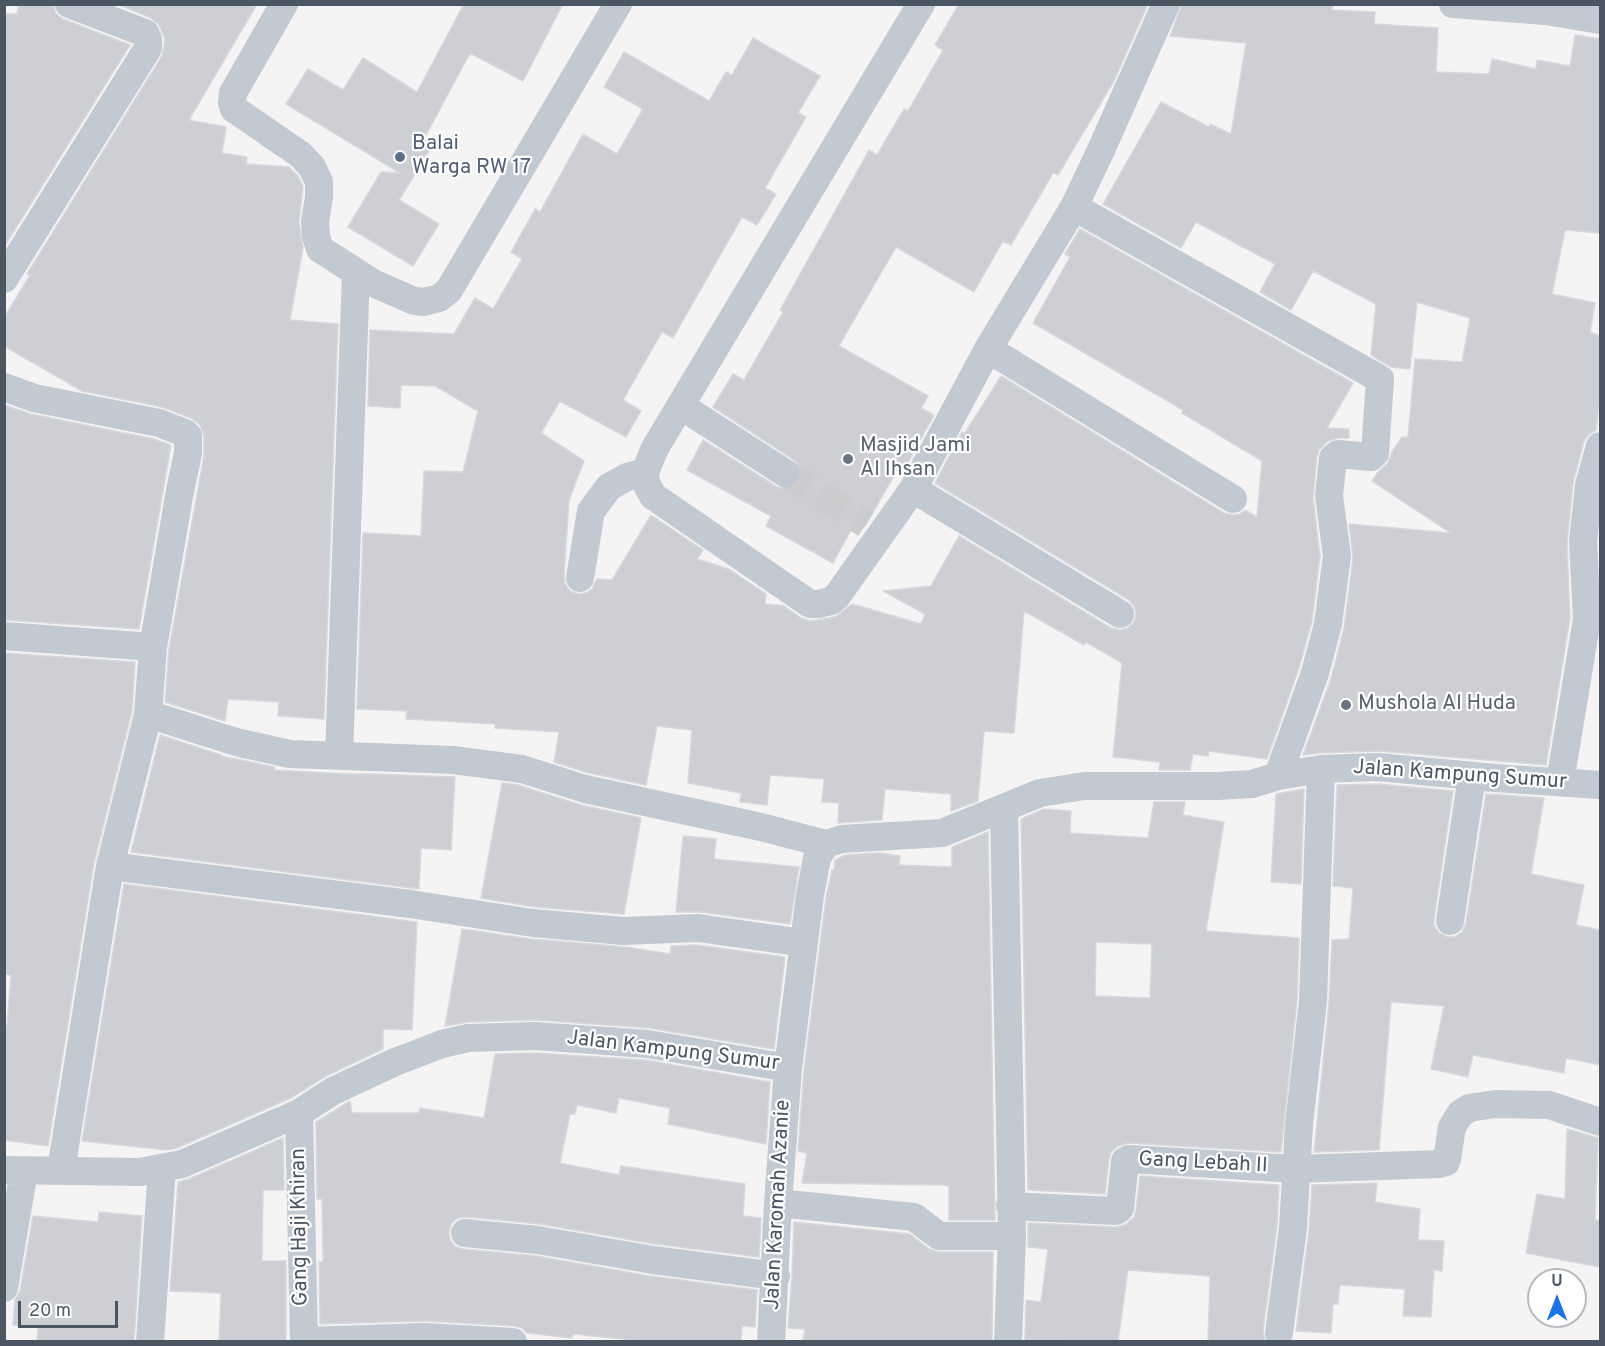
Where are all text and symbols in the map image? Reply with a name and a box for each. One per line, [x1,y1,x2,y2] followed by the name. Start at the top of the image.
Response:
[412,132,531,182] place label: Balai Warga RW 17
[393,150,407,164] marker: Balai Warga RW 17
[860,434,970,484] place label: Masjid Jami Al Ihsan
[841,452,855,466] marker: Masjid Jami Al Ihsan
[1358,692,1516,718] place label: Mushola Al Huda
[1339,698,1353,712] marker: Mushola Al Huda
[1352,756,1568,796] street label: Jalan Kampung Sumur
[565,1026,781,1078] street label: Jalan Kampung Sumur
[761,1099,797,1311] street label: Jalan Karomah Azanie
[287,1148,315,1306] street label: Gang Haji Khiran
[1138,1148,1268,1180] street label: Gang Lebah II
[1527,1268,1587,1328] north arrow
[1551,1272,1563,1292] text: U
[21,1289,122,1327] scale bar
[29,1300,71,1323] text: 20 m

